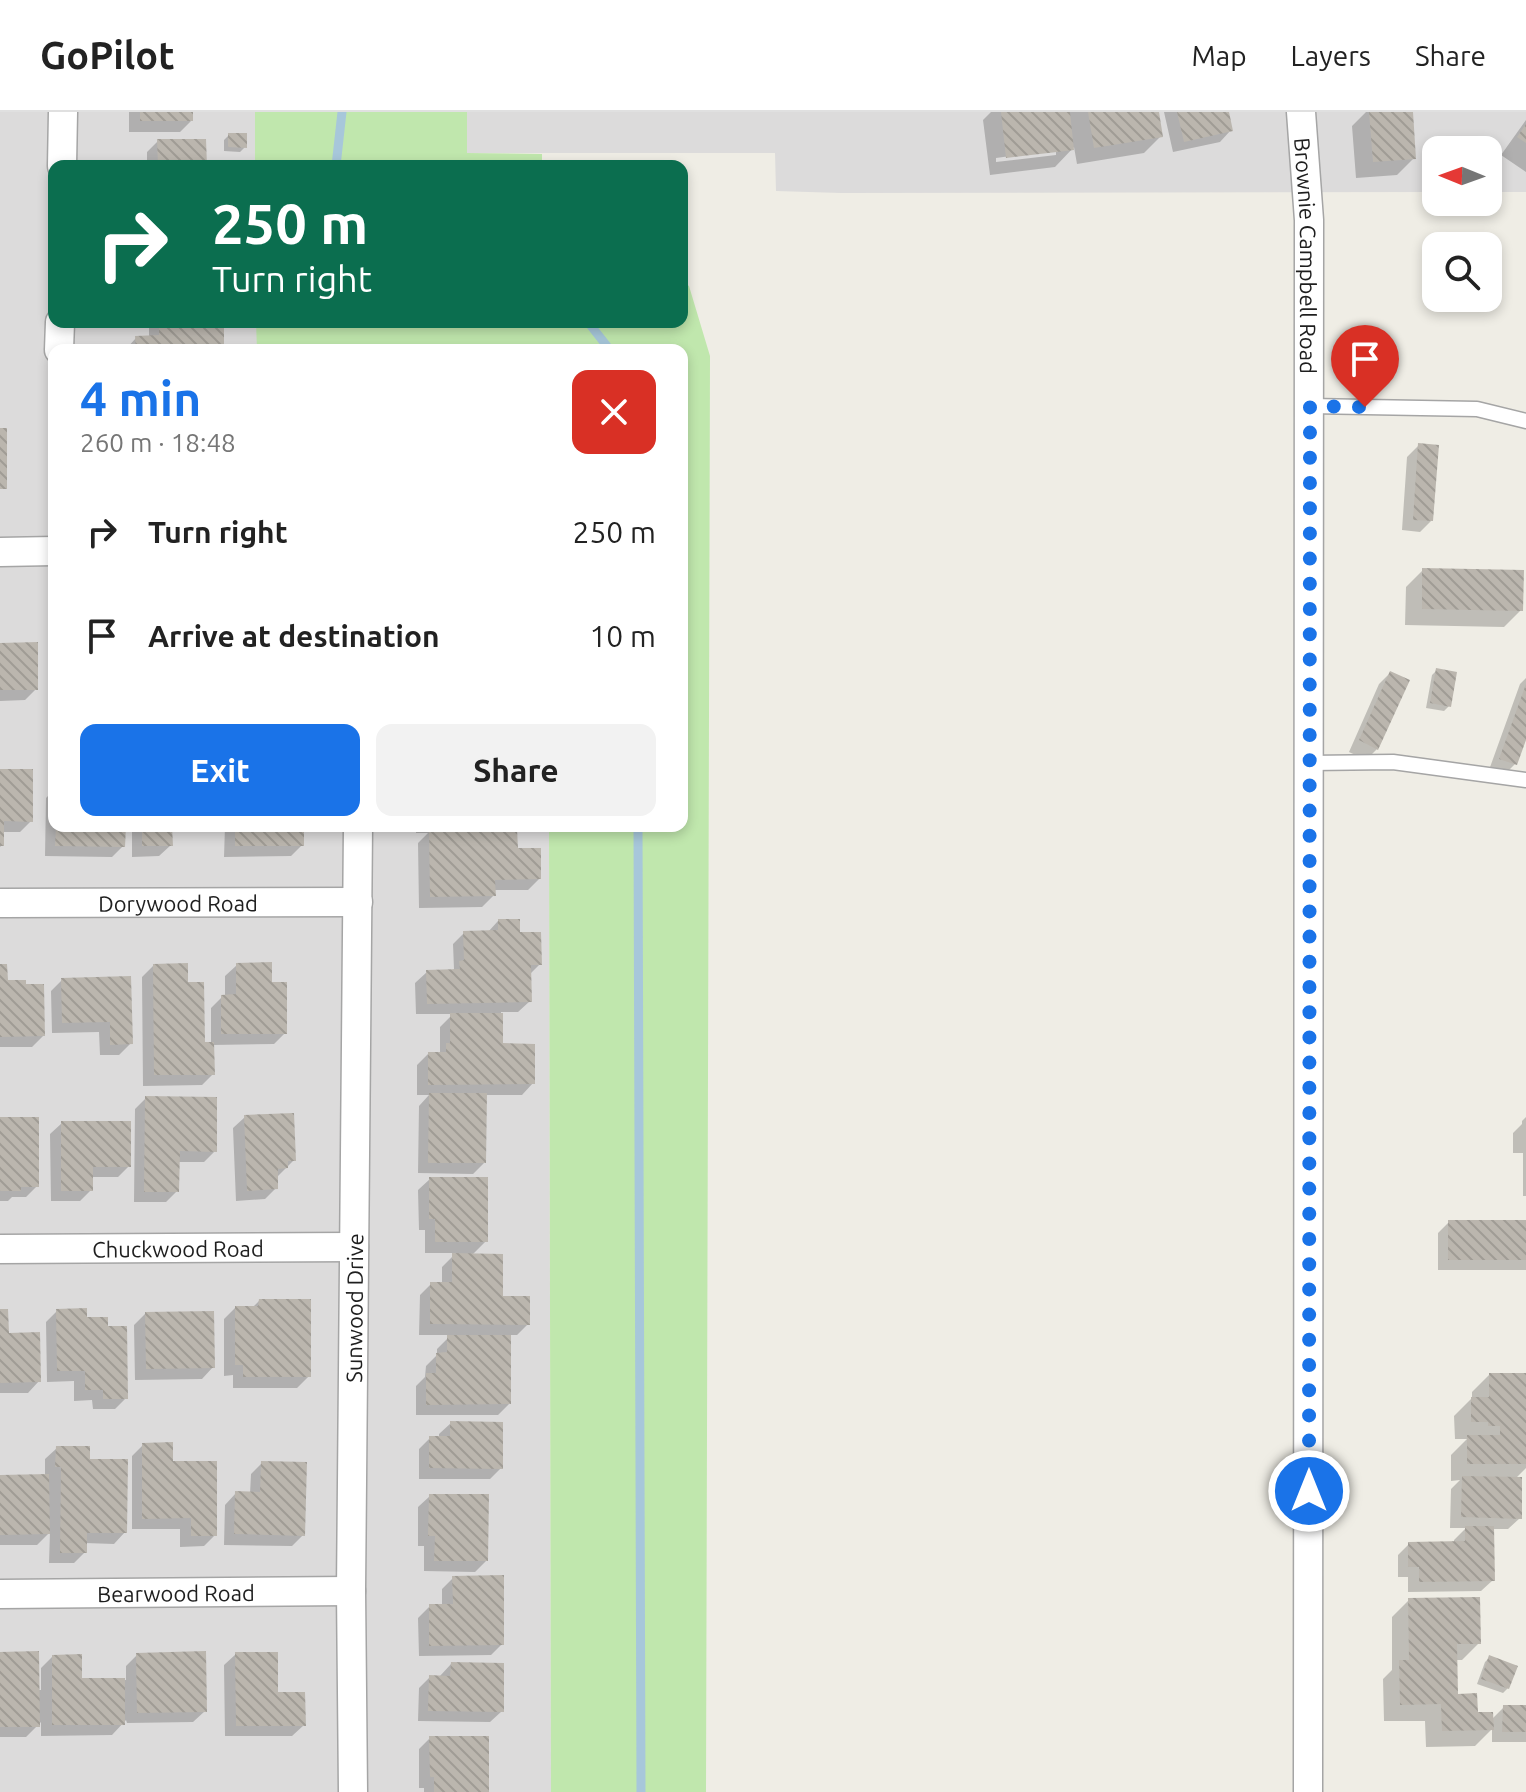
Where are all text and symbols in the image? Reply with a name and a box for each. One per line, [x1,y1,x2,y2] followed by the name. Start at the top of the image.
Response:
[40,34,175,76] text: GoPilot
[1191,40,1247,71] text: Map
[1291,40,1371,71] text: Layers
[1415,40,1486,71] text: Share
[1422,136,1502,216] north arrow
[1422,136,1502,312] map controls
[1290,137,1322,374] street label: Brownie Campbell Road
[80,192,184,296] icon: right
[212,192,368,255] text: 250 m
[1422,232,1502,312] button: search
[212,258,372,299] text: Turn right
[1331,325,1399,407] pin
[1343,337,1387,381] icon: arrive
[572,370,656,454] button: close
[80,371,201,425] text: 4 min
[80,428,236,457] text: 260 m · 18:48
[80,510,124,554] icon: right
[148,515,288,549] text: Turn right
[572,515,656,549] text: 250 m
[80,614,124,658] icon: arrive
[148,619,440,653] text: Arrive at destination
[589,619,656,653] text: 10 m
[80,724,360,816] button: Exit
[376,724,656,816] button: Share
[98,890,258,915] street label: Dorywood Road
[340,1233,367,1383] street label: Sunwood Drive
[92,1235,264,1261] street label: Chuckwood Road
[1267,1449,1351,1533] position arrow
[97,1579,255,1606] street label: Bearwood Road

